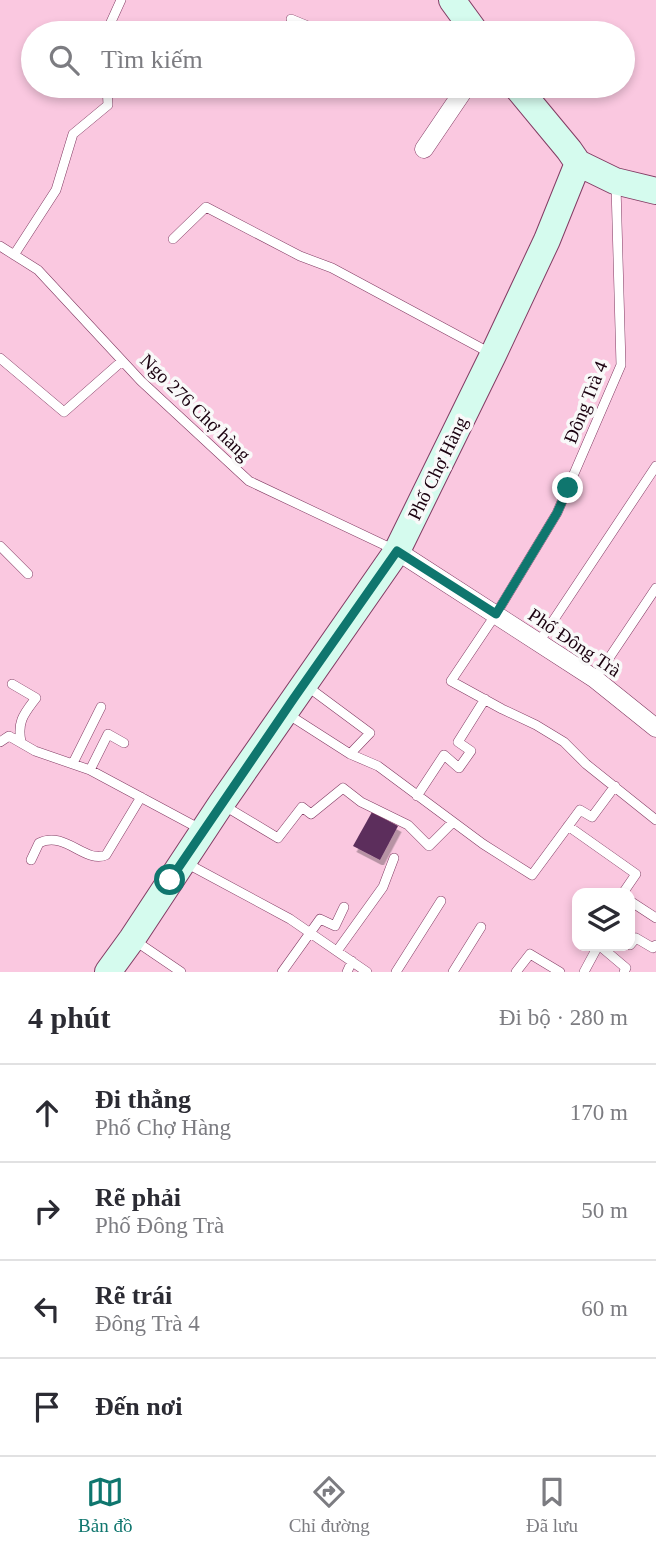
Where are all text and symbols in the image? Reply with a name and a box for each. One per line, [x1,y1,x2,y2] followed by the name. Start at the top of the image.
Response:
[21,21,635,98] search box
[45,41,83,79] icon: search
[101,45,203,74] text: Tìm kiếm
[136,350,255,465] street label: Ngo 276 Chợ hàng
[560,358,612,446] street label: Đông Trà 4
[403,413,472,523] street label: Phố Chợ Hàng
[552,472,583,503] route end
[525,604,625,681] street label: Phố Đông Trà
[154,864,185,895] route start
[572,888,635,951] map controls
[572,888,635,951] button: layers
[28,1001,111,1034] text: 4 phút
[499,1005,628,1030] text: Đi bộ · 280 m
[95,1085,191,1114] text: Đi thẳng
[28,1094,66,1132] icon: ahead
[570,1100,628,1125] text: 170 m
[95,1115,231,1140] text: Phố Chợ Hàng
[95,1183,181,1212] text: Rẽ phải
[28,1192,66,1230] icon: right
[581,1198,628,1223] text: 50 m
[95,1213,224,1238] text: Phố Đông Trà
[95,1281,172,1310] text: Rẽ trái
[28,1290,66,1328] icon: left
[581,1296,628,1321] text: 60 m
[95,1311,200,1336] text: Đông Trà 4
[28,1388,66,1426] icon: arrive
[95,1392,182,1421] text: Đến nơi
[78,1473,132,1537] tab: Bản đồ
[289,1473,370,1537] tab: Chỉ đường
[526,1473,578,1537] tab: Đã lưu

